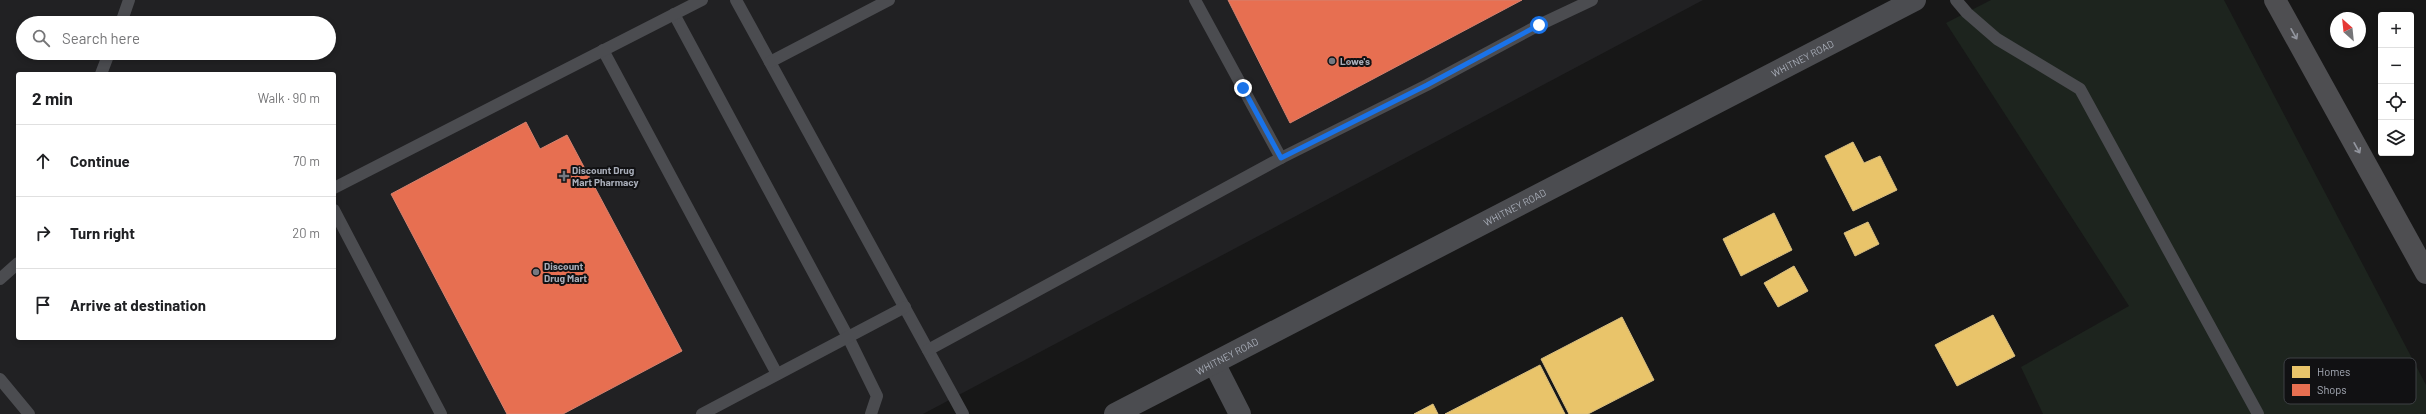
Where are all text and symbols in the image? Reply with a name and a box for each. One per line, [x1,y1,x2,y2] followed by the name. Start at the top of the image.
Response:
[2330,12,2366,48] north arrow
[2378,12,2414,156] map controls
[2378,12,2414,48] button: +
[16,16,336,60] search box
[1530,16,1548,34] route start
[30,27,52,49] icon: search
[2291,28,2298,40] one-way arrow
[62,29,140,47] text: Search here
[1769,37,1836,79] street label: WHITNEY ROAD
[2378,48,2414,84] button: −
[1340,55,1370,67] place label: Lowe's
[1327,56,1337,66] marker: Lowe's
[1234,79,1252,97] route end
[2378,84,2414,120] button: locate
[32,88,73,108] text: 2 min
[258,90,320,106] text: Walk · 90 m
[2378,120,2414,156] button: layers
[2353,142,2361,154] one-way arrow
[32,150,54,172] icon: ahead
[70,152,130,170] text: Continue
[293,153,320,169] text: 70 m
[572,164,639,188] place label: Discount Drug Mart Pharmacy
[559,171,569,181] marker: Discount Drug Mart Pharmacy
[1481,186,1548,228] street label: WHITNEY ROAD
[32,222,54,244] icon: right
[70,224,135,242] text: Turn right
[292,225,320,241] text: 20 m
[544,260,587,284] place label: Discount Drug Mart
[531,267,541,277] marker: Discount Drug Mart
[32,294,54,316] icon: arrive
[70,296,206,314] text: Arrive at destination
[1194,335,1260,377] street label: WHITNEY ROAD
[2284,358,2416,404] legend
[2317,365,2350,378] text: Homes
[2317,383,2347,396] text: Shops

